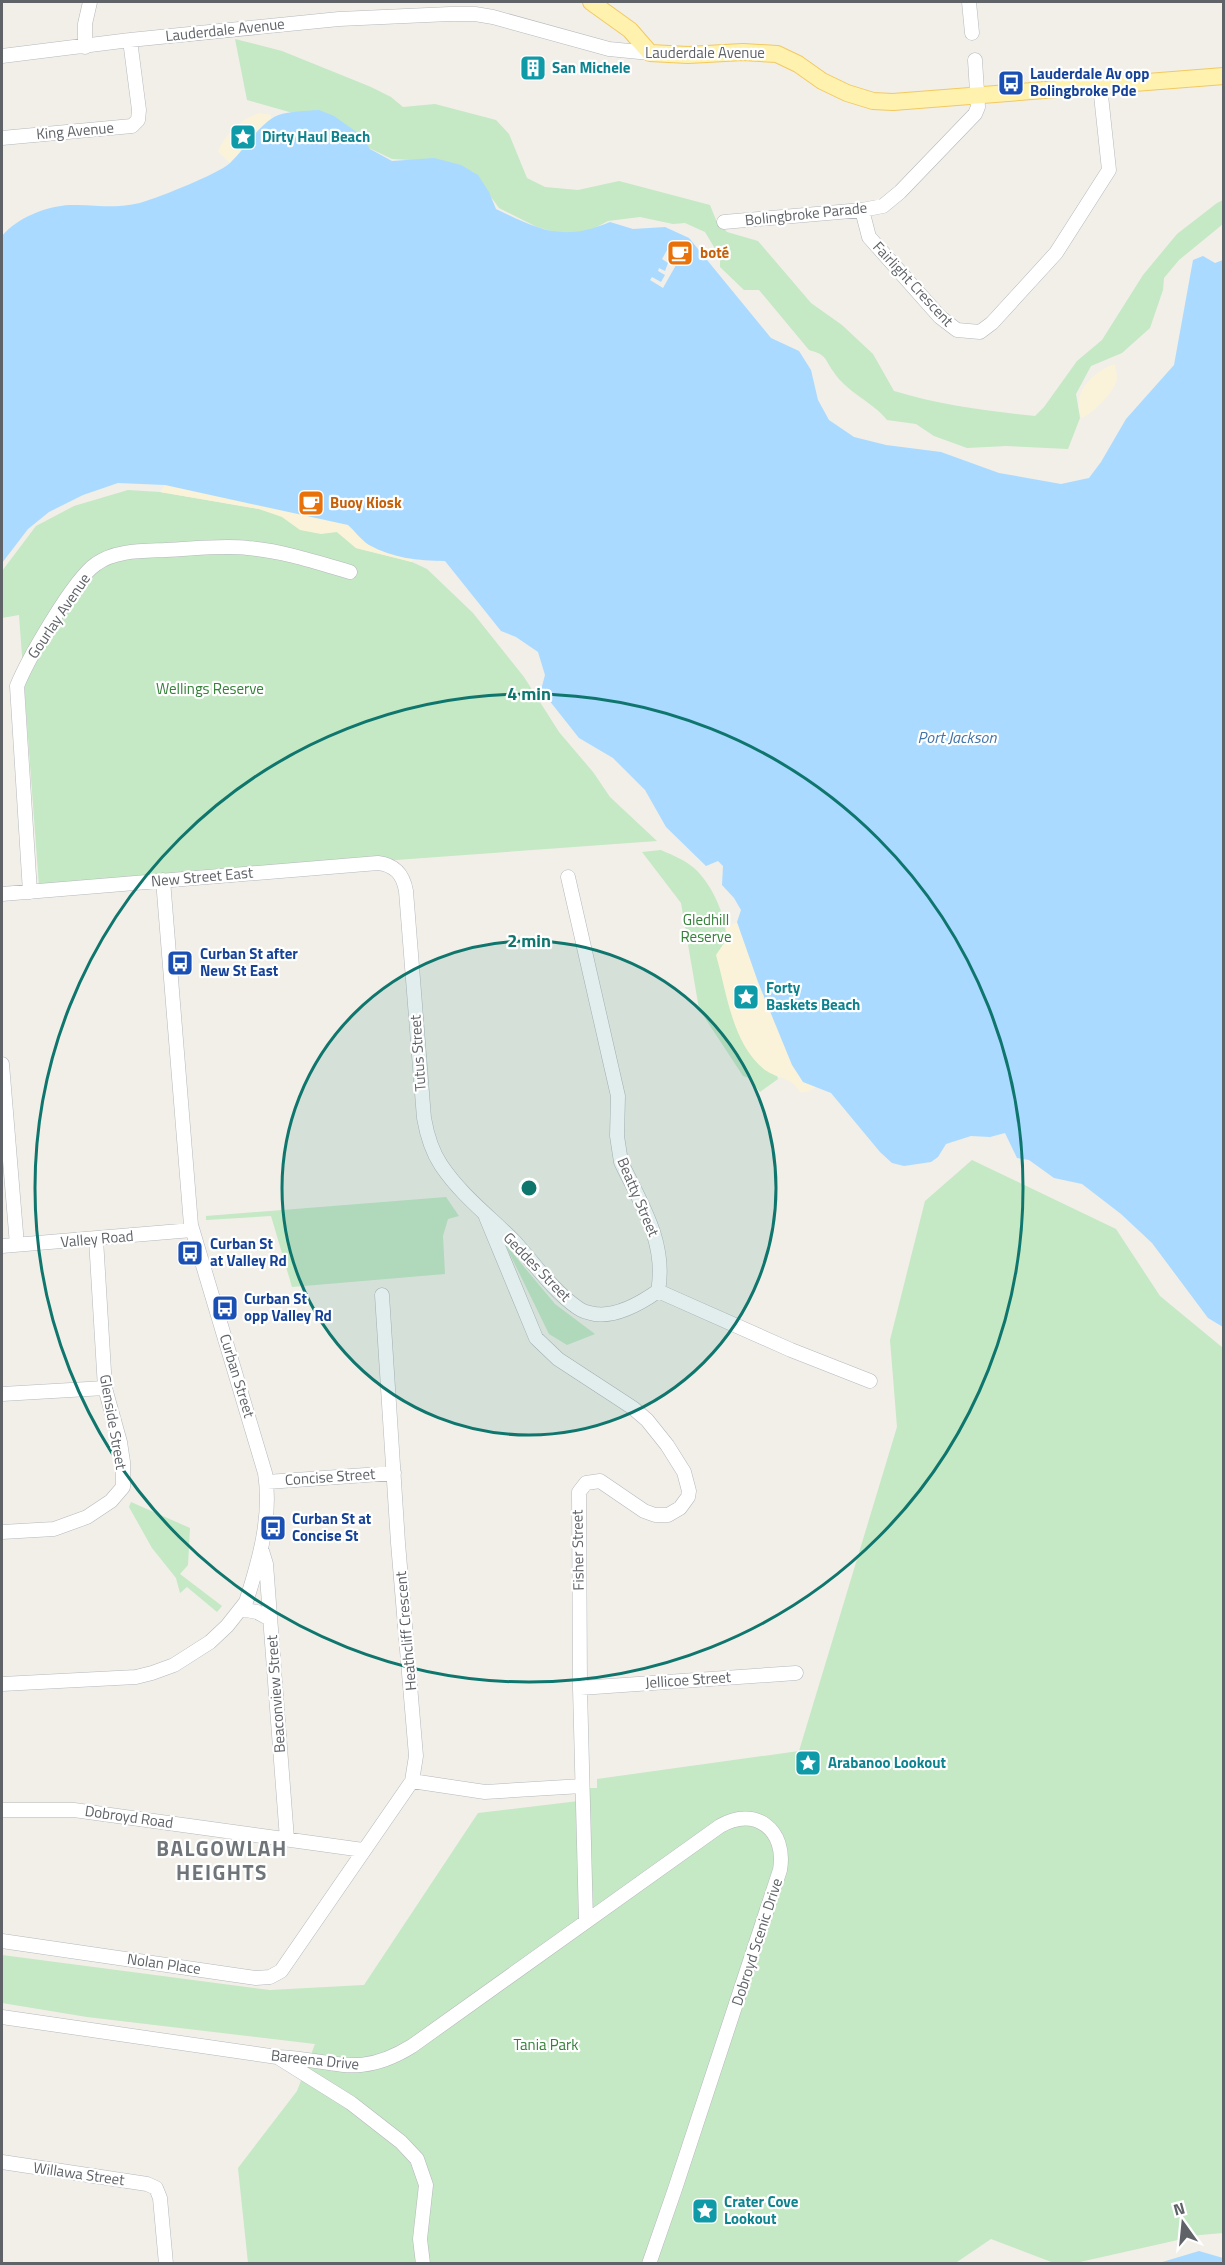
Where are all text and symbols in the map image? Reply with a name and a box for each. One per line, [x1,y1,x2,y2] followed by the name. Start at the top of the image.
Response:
[164,12,286,47] street label: Lauderdale Avenue
[645,41,765,64] street label: Lauderdale Avenue
[518,53,548,83] building icon: San Michele
[552,56,631,79] place label: San Michele
[1030,62,1149,102] place label: Lauderdale Av opp Bolingbroke Pde
[996,68,1026,98] bus stop icon: Lauderdale Av opp Bolingbroke Pde
[35,116,115,145] street label: King Avenue
[228,122,258,152] place icon: Dirty Haul Beach
[262,125,370,148] place label: Dirty Haul Beach
[744,196,868,231] street label: Bolingbroke Parade
[868,236,960,332] street label: Fairlight Crescent
[665,238,695,268] cafe icon: boté
[700,241,730,264] place label: boté
[296,488,326,518] cafe icon: Buoy Kiosk
[330,491,402,514] place label: Buoy Kiosk
[21,568,96,663] street label: Gourlay Avenue
[156,677,264,700] park label: Wellings Reserve
[507,680,551,707] text: 4 min
[918,725,997,749] water label: Port Jackson
[150,861,255,892] street label: New Street East
[680,908,732,948] park label: Gledhill Reserve
[507,927,551,954] text: 2 min
[200,942,298,982] place label: Curban St after New St East
[165,948,195,978] bus stop icon: Curban St after New St East
[766,976,860,1016] place label: Forty Baskets Beach
[731,982,761,1012] place icon: Forty Baskets Beach
[403,1013,432,1092] street label: Tutus Street
[611,1154,666,1241] street label: Beatty Street
[519,1178,539,1198] centre of rings
[59,1224,134,1253] street label: Valley Road
[498,1227,577,1307] street label: Geddes Street
[210,1232,287,1272] place label: Curban St at Valley Rd
[175,1238,205,1268] bus stop icon: Curban St at Valley Rd
[244,1287,332,1327] place label: Curban St opp Valley Rd
[210,1293,240,1323] bus stop icon: Curban St opp Valley Rd
[214,1331,261,1421] street label: Curban Street
[94,1373,133,1472] street label: Glenside Street
[284,1462,377,1491] street label: Concise Street
[292,1507,372,1547] place label: Curban St at Concise St
[565,1509,590,1591] street label: Fisher Street
[258,1513,288,1543] bus stop icon: Curban St at Concise St
[389,1570,422,1692] street label: Heathcliff Crescent
[260,1634,291,1754] street label: Beaconview Street
[644,1665,732,1694] street label: Jellicoe Street
[793,1748,823,1778] place icon: Arabanoo Lookout
[828,1751,947,1774] place label: Arabanoo Lookout
[83,1799,175,1834] street label: Dobroyd Road
[156,1832,288,1888] district label: BALGOWLAH HEIGHTS
[725,1875,788,2009] street label: Dobroyd Scenic Drive
[126,1947,202,1980] street label: Nolan Place
[514,2033,578,2056] park label: Tania Park
[270,2043,360,2076] street label: Bareena Drive
[32,2156,127,2191] street label: Willawa Street
[724,2190,799,2230] place label: Crater Cove Lookout
[1153,2193,1213,2253] north arrow
[1171,2195,1188,2222] text: N
[690,2196,720,2226] place icon: Crater Cove Lookout

